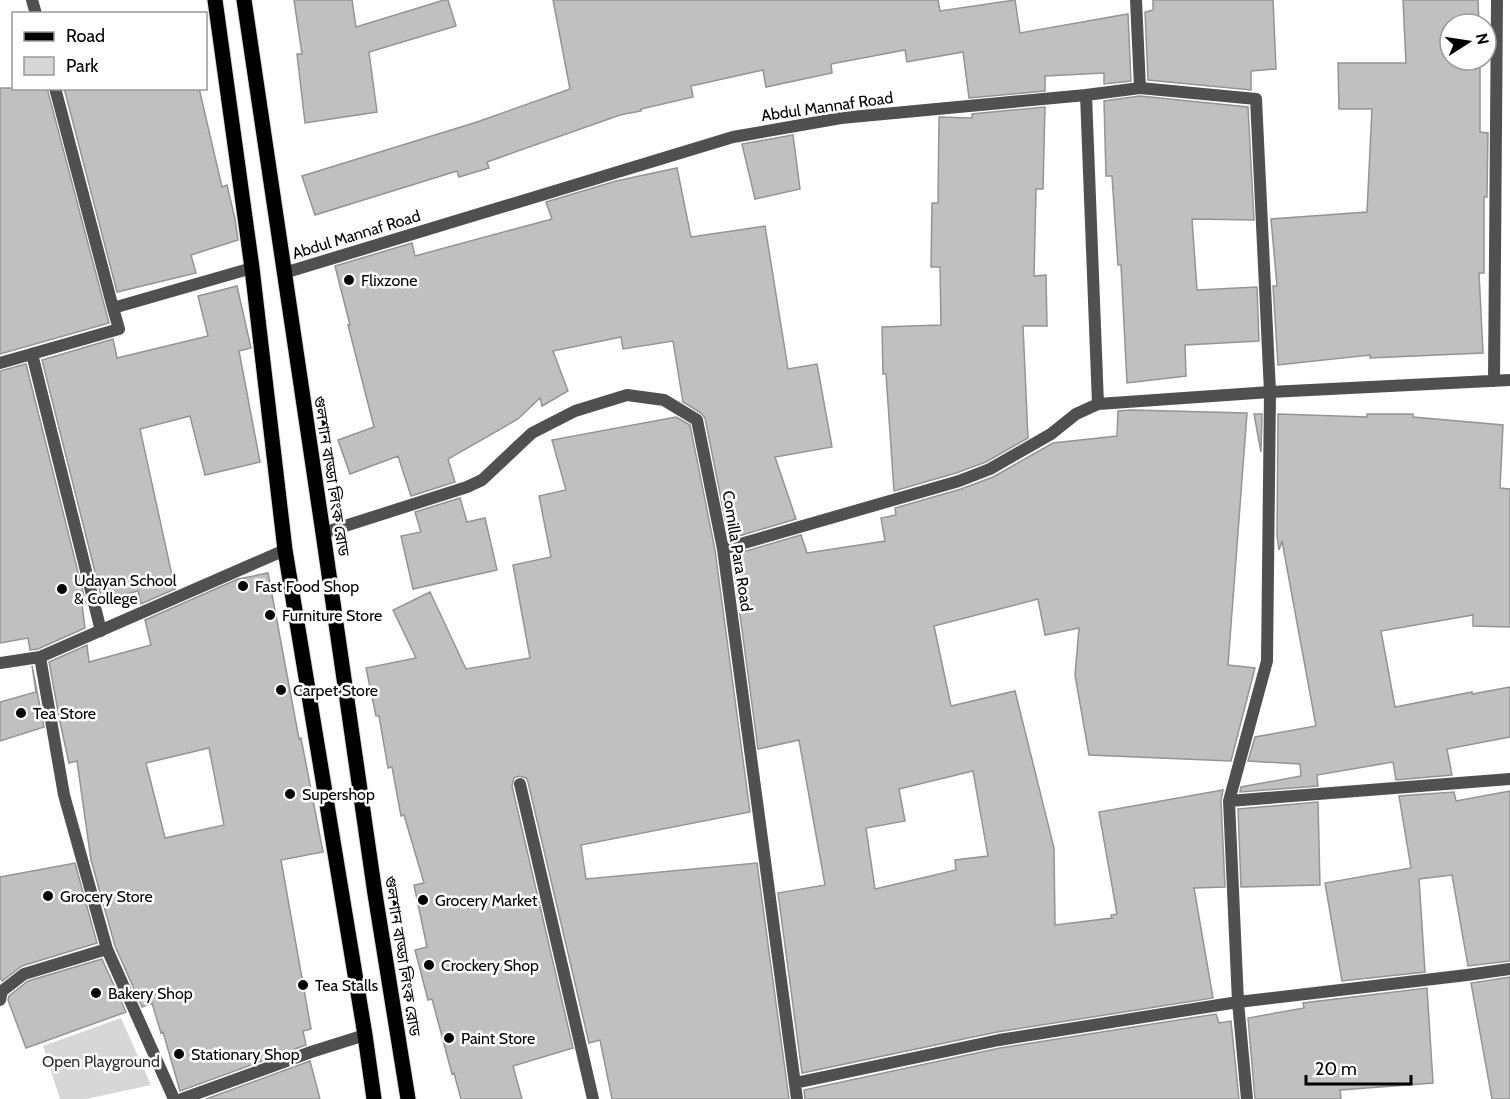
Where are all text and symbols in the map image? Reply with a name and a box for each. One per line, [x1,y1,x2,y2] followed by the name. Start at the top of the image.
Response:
[12,12,207,90] legend
[1438,12,1498,72] north arrow
[66,25,105,47] text: Road
[1472,31,1493,46] text: N
[66,55,99,77] text: Park
[760,88,894,125] street label: Abdul Mannaf Road
[290,206,423,263] street label: Abdul Mannaf Road
[361,271,417,290] place label: Flixzone
[342,273,356,287] marker: Flixzone
[309,394,354,558] street label: গুলশান বাড্ডা লিংক রোড
[719,489,756,613] street label: Comilla Para Road
[74,571,177,608] place label: Udayan School & College
[255,577,359,596] place label: Fast Food Shop
[236,579,250,593] marker: Fast Food Shop
[55,582,69,596] marker: Udayan School & College
[282,606,382,625] place label: Furniture Store
[263,608,277,622] marker: Furniture Store
[293,681,378,700] place label: Carpet Store
[274,683,288,697] marker: Carpet Store
[33,704,96,723] place label: Tea Store
[14,706,28,720] marker: Tea Store
[302,785,375,804] place label: Supershop
[283,787,297,801] marker: Supershop
[380,874,425,1038] street label: গুলশান বাড্ডা লিংক রোড
[60,887,153,906] place label: Grocery Store
[41,889,55,903] marker: Grocery Store
[435,891,538,910] place label: Grocery Market
[416,893,430,907] marker: Grocery Market
[441,956,539,975] place label: Crockery Shop
[422,958,436,972] marker: Crockery Shop
[315,976,378,995] place label: Tea Stalls
[296,978,310,992] marker: Tea Stalls
[108,984,193,1003] place label: Bakery Shop
[89,986,103,1000] marker: Bakery Shop
[461,1029,535,1048] place label: Paint Store
[442,1031,456,1045] marker: Paint Store
[191,1045,300,1064] place label: Stationary Shop
[172,1047,186,1061] marker: Stationary Shop
[1306,1048,1411,1086] scale bar
[42,1052,160,1071] park label: Open Playground
[1315,1058,1357,1080] text: 20 m

